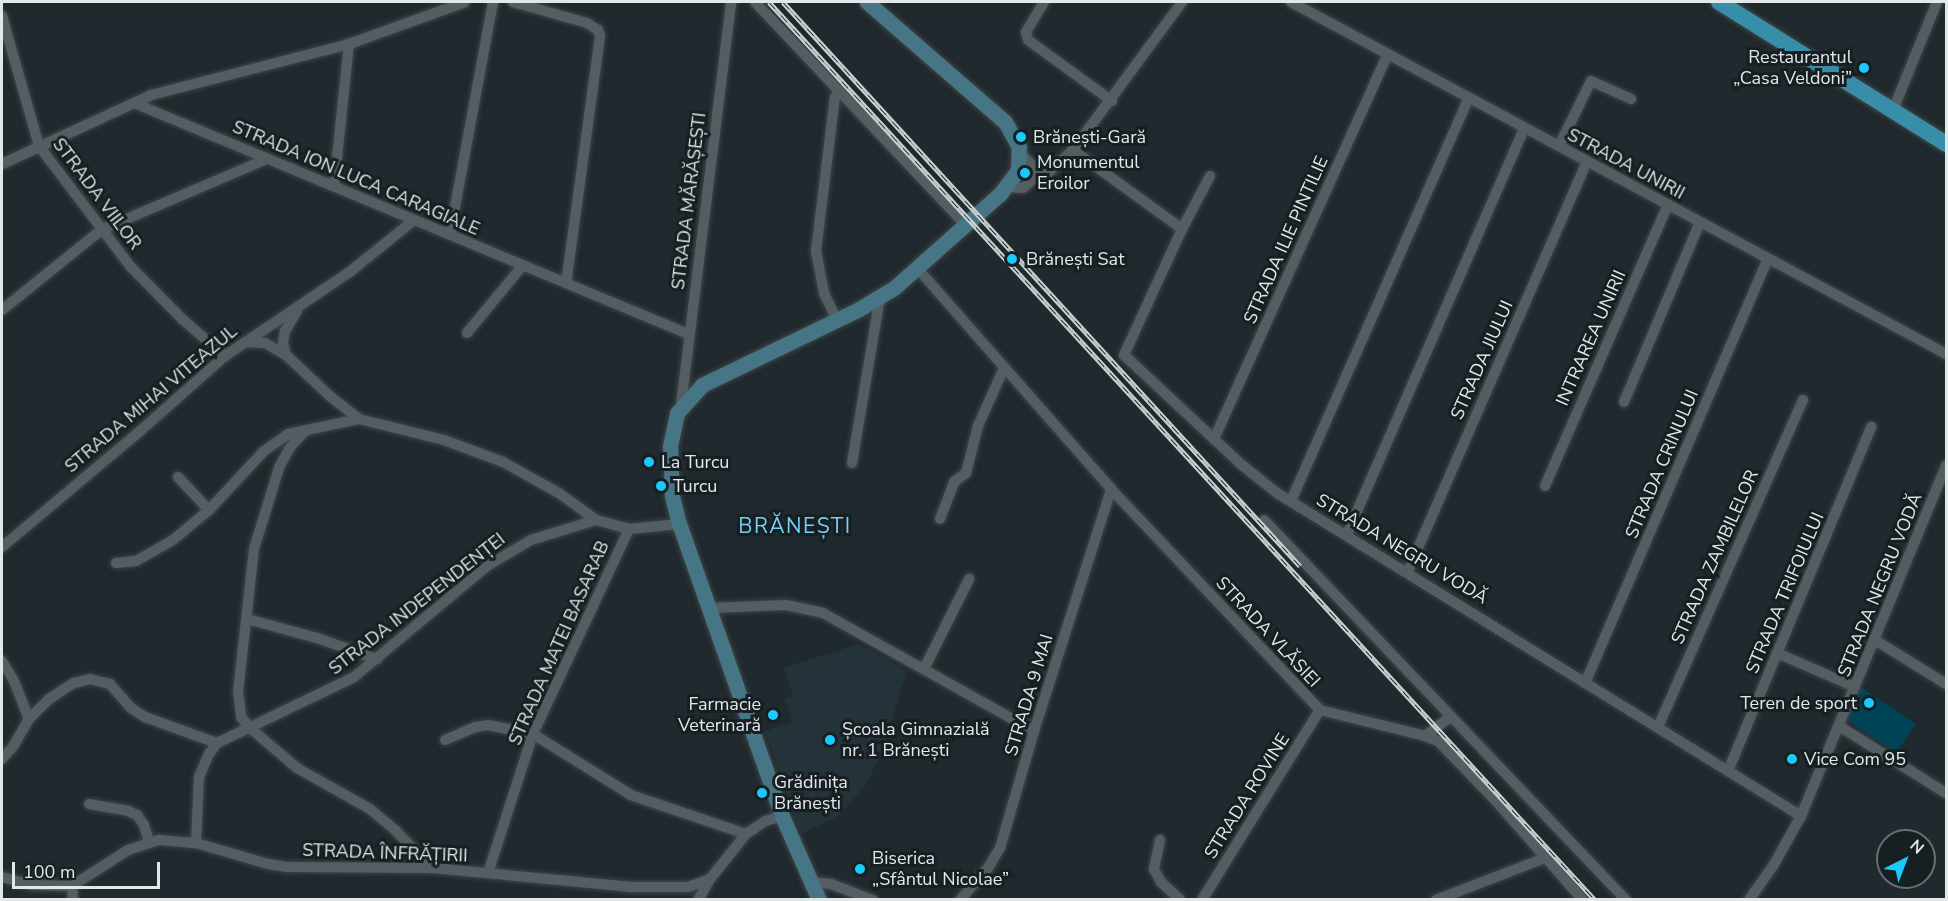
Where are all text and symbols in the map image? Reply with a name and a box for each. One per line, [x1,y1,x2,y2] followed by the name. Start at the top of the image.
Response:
[1733,47,1852,90] place label: Restaurantul „Casa Veldoni”
[1857,61,1871,75] marker: Restaurantul „Casa Veldoni”
[667,111,711,291] street label: STRADA MĂRĂȘEȘTI
[229,116,483,240] street label: STRADA ION LUCA CARAGIALE
[1564,124,1688,204] street label: STRADA UNIRII
[1033,126,1146,148] place label: Brănești-Gară
[1014,130,1028,144] marker: Brănești-Gară
[48,134,146,254] street label: STRADA VIILOR
[1037,152,1140,195] place label: Monumentul Eroilor
[1239,153,1333,327] street label: STRADA ILIE PINTILIE
[1018,166,1032,180] marker: Monumentul Eroilor
[1026,248,1124,270] place label: Brănești Sat
[1003,250,1021,268] marker: Brănești Sat
[1551,267,1631,409] street label: INTRAREA UNIRII
[1446,297,1518,423] street label: STRADA JIULUI
[61,321,241,477] street label: STRADA MIHAI VITEAZUL
[1621,386,1703,542] street label: STRADA CRINULUI
[661,451,729,473] place label: La Turcu
[642,455,656,469] marker: La Turcu
[1667,467,1763,647] street label: STRADA ZAMBILELOR
[673,475,717,497] place label: Turcu
[654,479,668,493] marker: Turcu
[1312,489,1492,609] street label: STRADA NEGRU VODĂ
[1833,490,1927,680] street label: STRADA NEGRU VODĂ
[1741,509,1829,677] street label: STRADA TRIFOIULUI
[738,513,852,539] district label: BRĂNEȘTI
[325,529,509,679] street label: STRADA INDEPENDENȚEI
[504,537,614,749] street label: STRADA MATEI BASARAB
[1211,572,1325,692] street label: STRADA VLĂSIEI
[1000,632,1058,758] street label: STRADA 9 MAI
[1740,692,1857,714] place label: Teren de sport
[678,694,761,736] place label: Farmacie Veterinară
[1862,696,1876,710] marker: Teren de sport
[766,708,780,722] marker: Farmacie Veterinară
[842,719,990,762] place label: Școala Gimnazială nr. 1 Brănești
[1200,729,1294,863] street label: STRADA ROVINE
[823,733,837,747] marker: Școala Gimnazială nr. 1 Brănești
[1804,748,1906,770] place label: Vice Com 95
[1785,752,1799,766] marker: Vice Com 95
[774,772,848,814] place label: Grădinița Brănești
[755,786,769,800] marker: Grădinița Brănești
[1876,829,1936,889] north arrow
[1905,835,1929,859] text: N
[302,839,468,867] street label: STRADA ÎNFRĂȚIRII
[872,848,1009,890] place label: Biserica „Sfântul Nicolae”
[15,850,164,888] scale bar
[23,860,75,884] text: 100 m
[853,862,867,876] marker: Biserica „Sfântul Nicolae”

